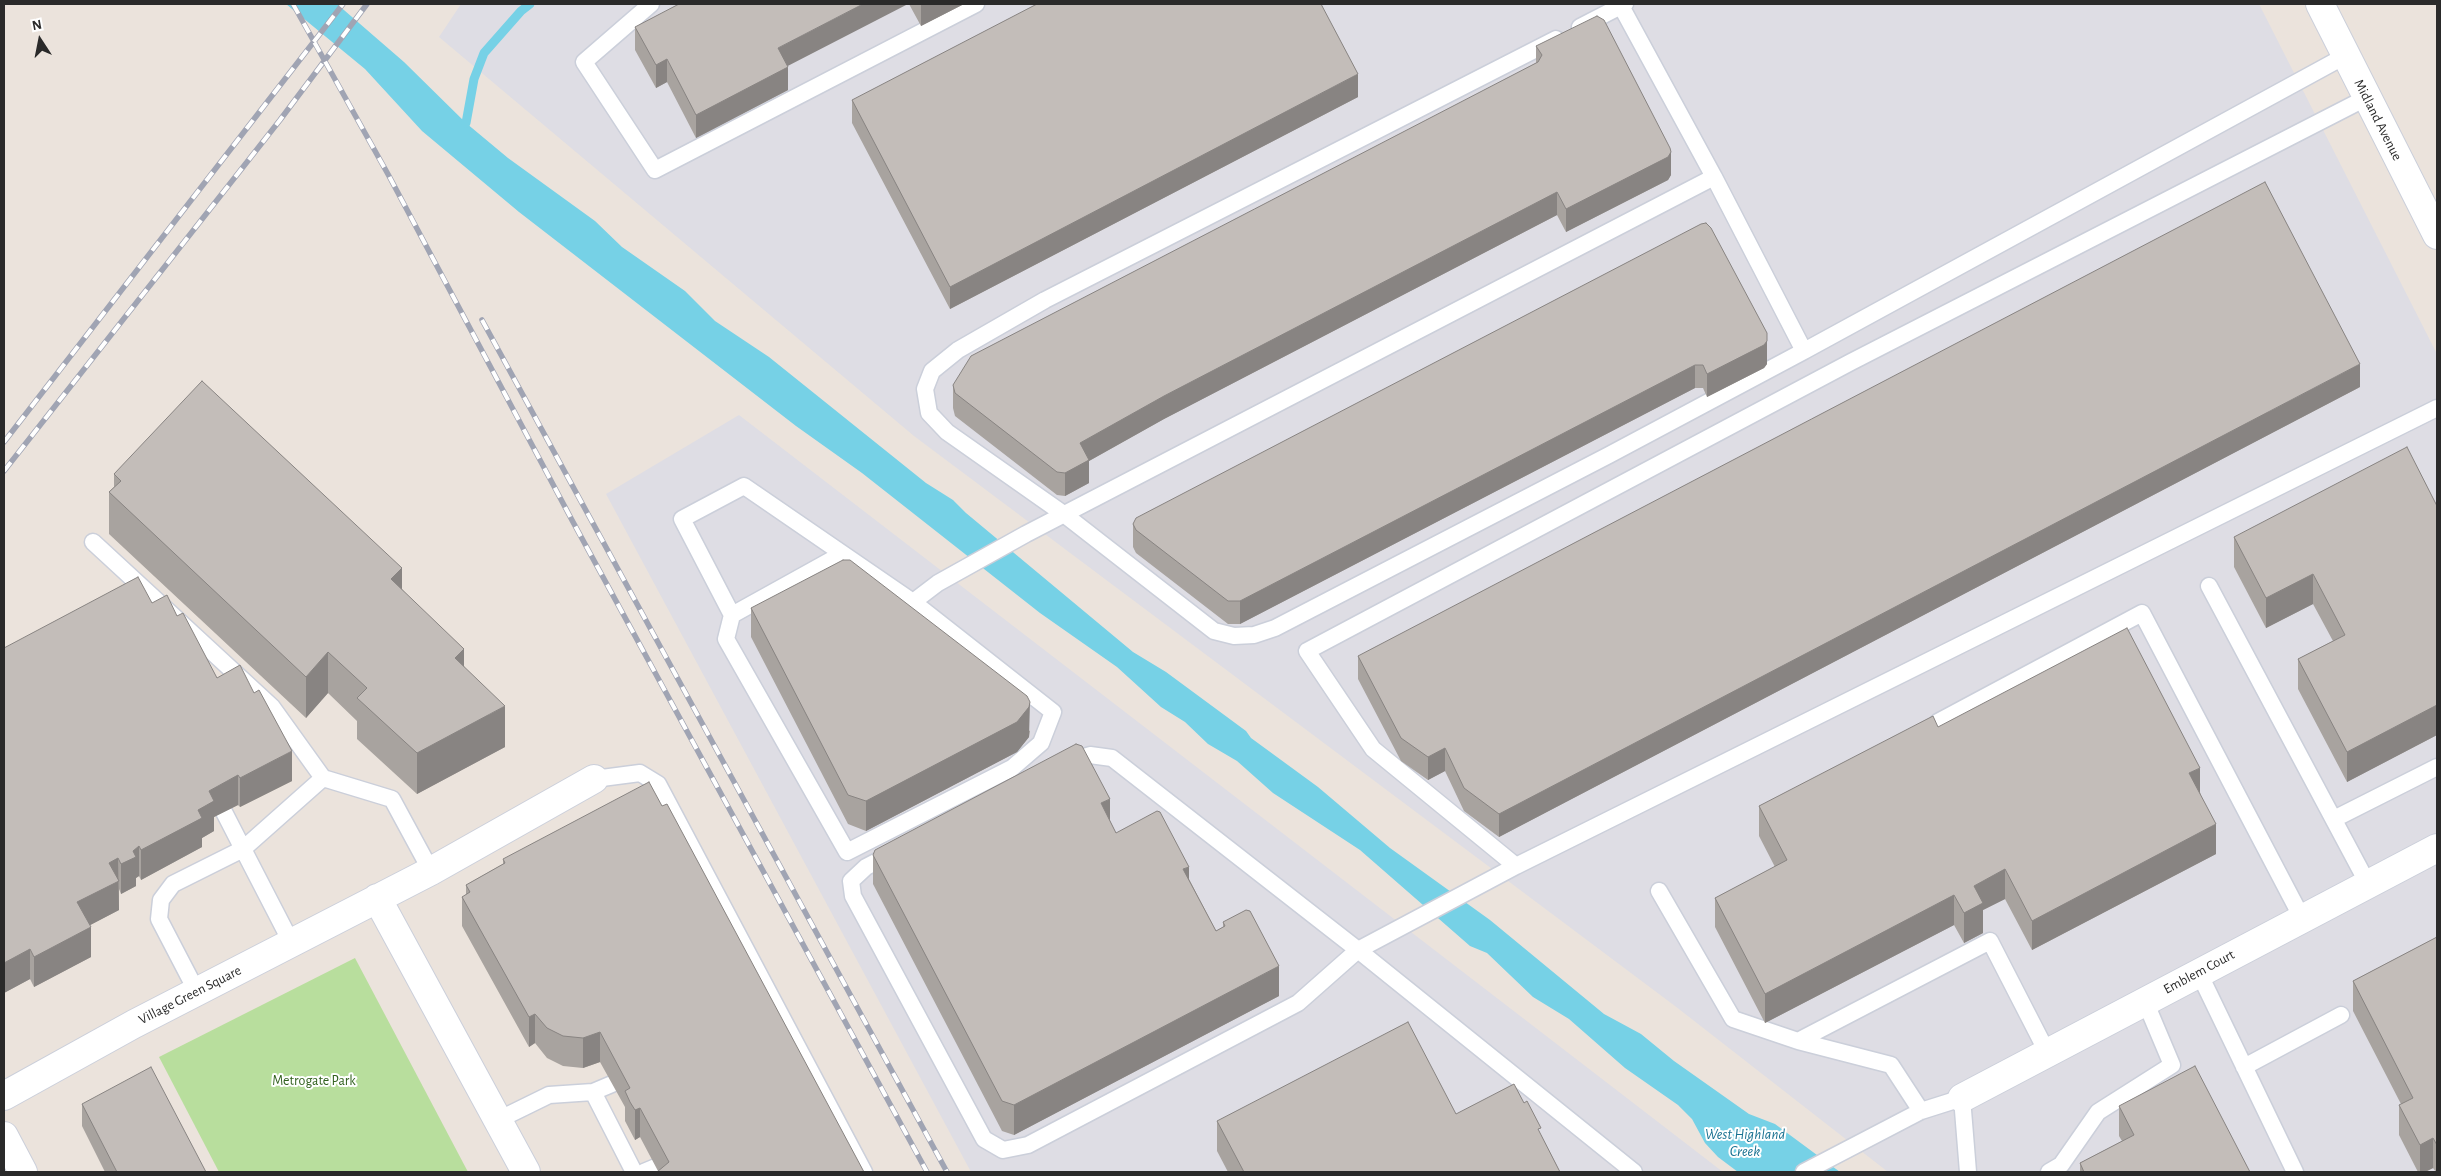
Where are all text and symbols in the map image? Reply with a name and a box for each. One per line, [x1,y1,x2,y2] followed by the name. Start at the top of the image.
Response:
[15,15,65,65] north arrow
[31,17,43,33] text: N
[2350,77,2406,163] street label: Midland Avenue
[2160,946,2238,998] street label: Emblem Court
[136,962,244,1028] street label: Village Green Square
[272,1073,356,1089] park label: Metrogate Park
[1705,1125,1785,1160] water label: West Highland Creek

